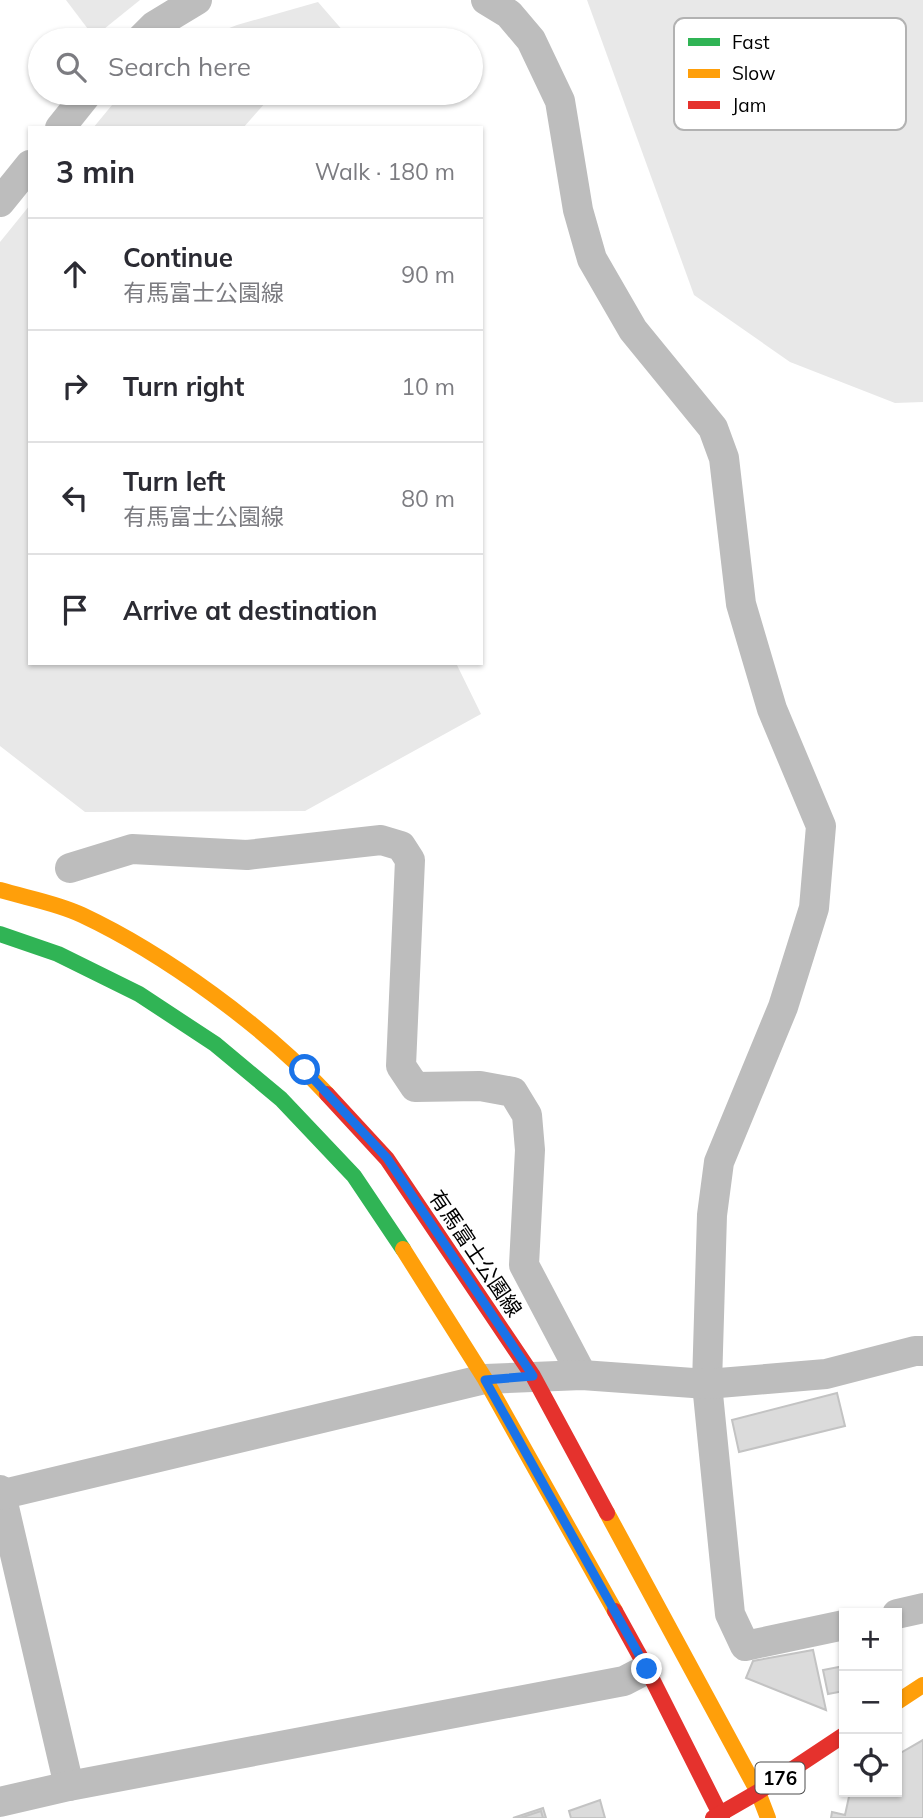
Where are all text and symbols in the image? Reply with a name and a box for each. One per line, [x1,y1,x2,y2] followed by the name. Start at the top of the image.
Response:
[674,18,906,130] legend
[28,28,483,105] search box
[732,30,770,54] text: Fast
[52,48,90,86] icon: search
[108,50,251,83] text: Search here
[732,61,776,85] text: Slow
[732,93,766,117] text: Jam
[56,153,135,191] text: 3 min
[315,157,455,186] text: Walk · 180 m
[123,241,233,274] text: Continue
[56,255,94,293] icon: ahead
[401,260,455,289] text: 90 m
[123,278,284,307] text: 有馬富士公園線
[56,367,94,405] icon: right
[123,370,244,403] text: Turn right
[401,372,455,401] text: 10 m
[123,465,225,498] text: Turn left
[56,479,94,517] icon: left
[401,484,455,513] text: 80 m
[123,502,284,531] text: 有馬富士公園線
[56,591,94,629] icon: arrive
[123,594,378,627] text: Arrive at destination
[289,1054,320,1085] route start
[424,1185,528,1321] street label: 有馬富士公園線
[839,1608,902,1797] map controls
[839,1608,902,1671] button: +
[631,1653,662,1684] route end
[839,1671,902,1734] button: −
[839,1734,902,1797] button: locate
[756,1762,804,1794] road number: 176

